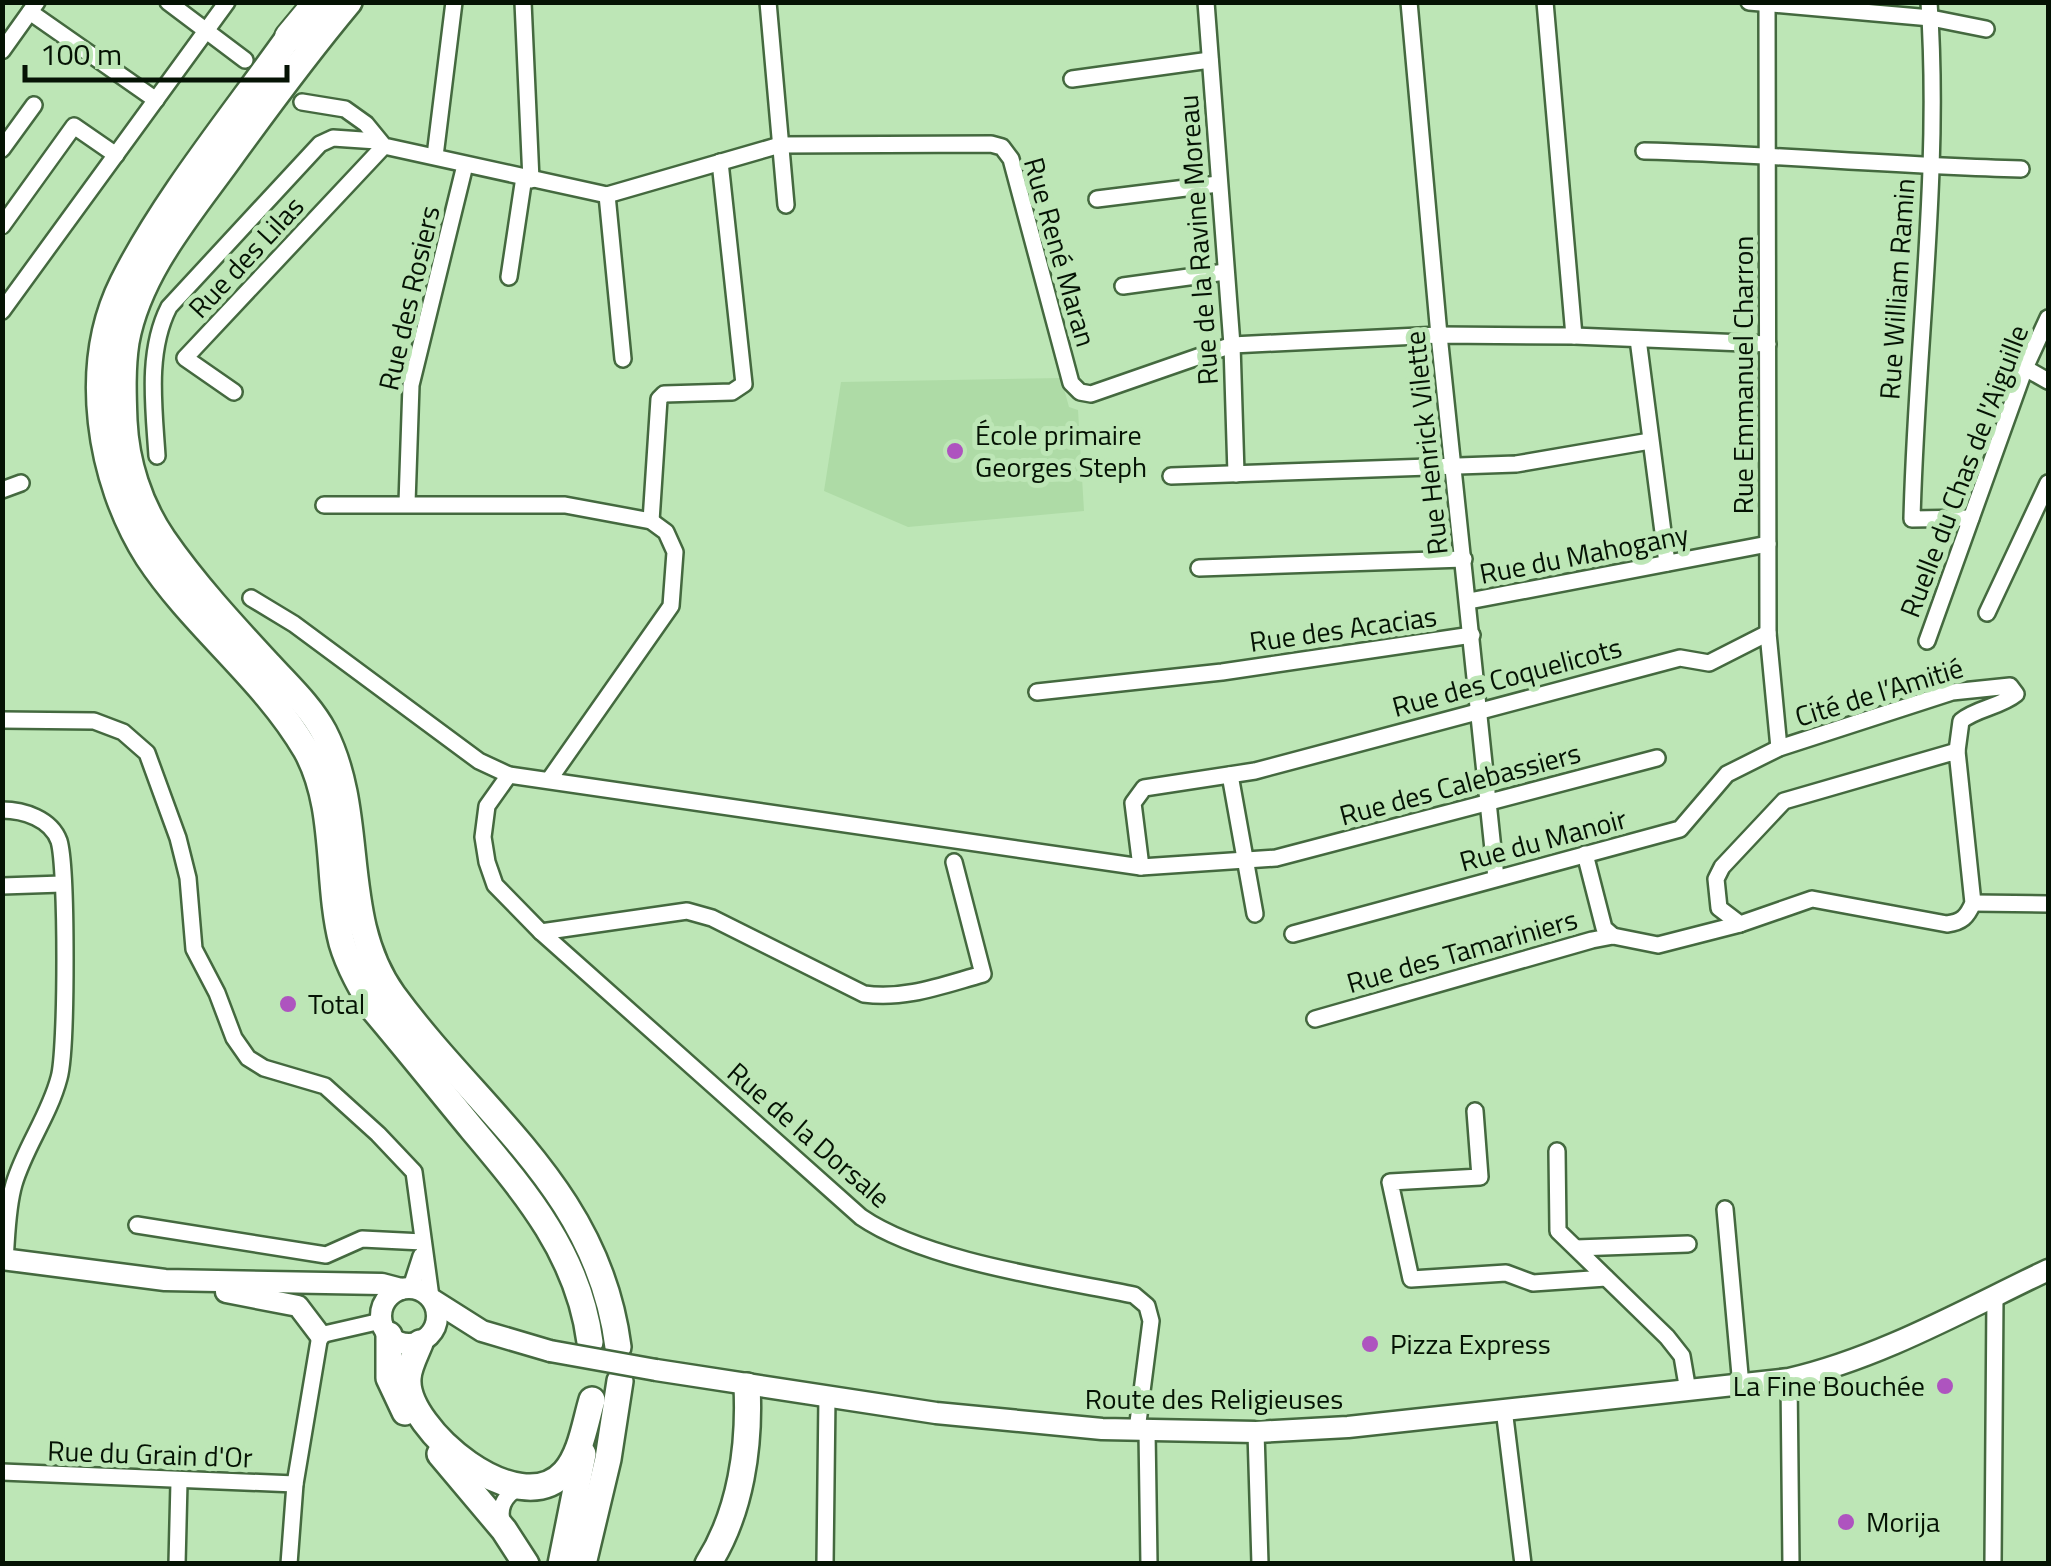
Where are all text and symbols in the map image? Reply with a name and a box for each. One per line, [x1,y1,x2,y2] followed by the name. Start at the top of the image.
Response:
[25,20,288,82] scale bar
[40,31,122,77] text: 100 m
[1166,93,1229,387] street label: Rue de la Ravine Moreau
[1013,152,1108,352] street label: Rue René Maran
[1867,177,1926,401] street label: Rue William Ramin
[178,186,314,327] street label: Rue des Lilas
[366,201,451,394] street label: Rue des Rosiers
[1721,236,1764,514] street label: Rue Emmanuel Charron
[1888,318,2039,623] street label: Ruelle du Chas de l'Aiguille
[1392,329,1459,557] street label: Rue Henrick Vilette
[975,413,1147,488] place label: École primaire Georges Steph
[944,440,966,462] marker: École primaire Georges Steph
[1476,512,1692,595] street label: Rue du Mahogany
[1247,594,1439,663] street label: Rue des Acacias
[1387,625,1626,728] street label: Rue des Coquelicots
[1789,646,1968,738] street label: Cité de l’Amitié
[1334,731,1585,836] street label: Rue des Calebassiers
[1455,796,1631,882] street label: Rue du Manoir
[1342,897,1582,1004] street label: Rue des Tamariniers
[308,982,365,1025] place label: Total
[277,993,299,1015] marker: Total
[718,1051,901,1218] street label: Rue de la Dorsale
[1390,1322,1551,1365] place label: Pizza Express
[1359,1333,1381,1355] marker: Pizza Express
[1733,1364,1925,1407] place label: La Fine Bouchée
[1934,1375,1956,1397] marker: La Fine Bouchée
[1085,1377,1343,1420] street label: Route des Religieuses
[47,1428,254,1479] street label: Rue du Grain d'Or
[1866,1500,1940,1543] place label: Morija
[1835,1511,1857,1533] marker: Morija

